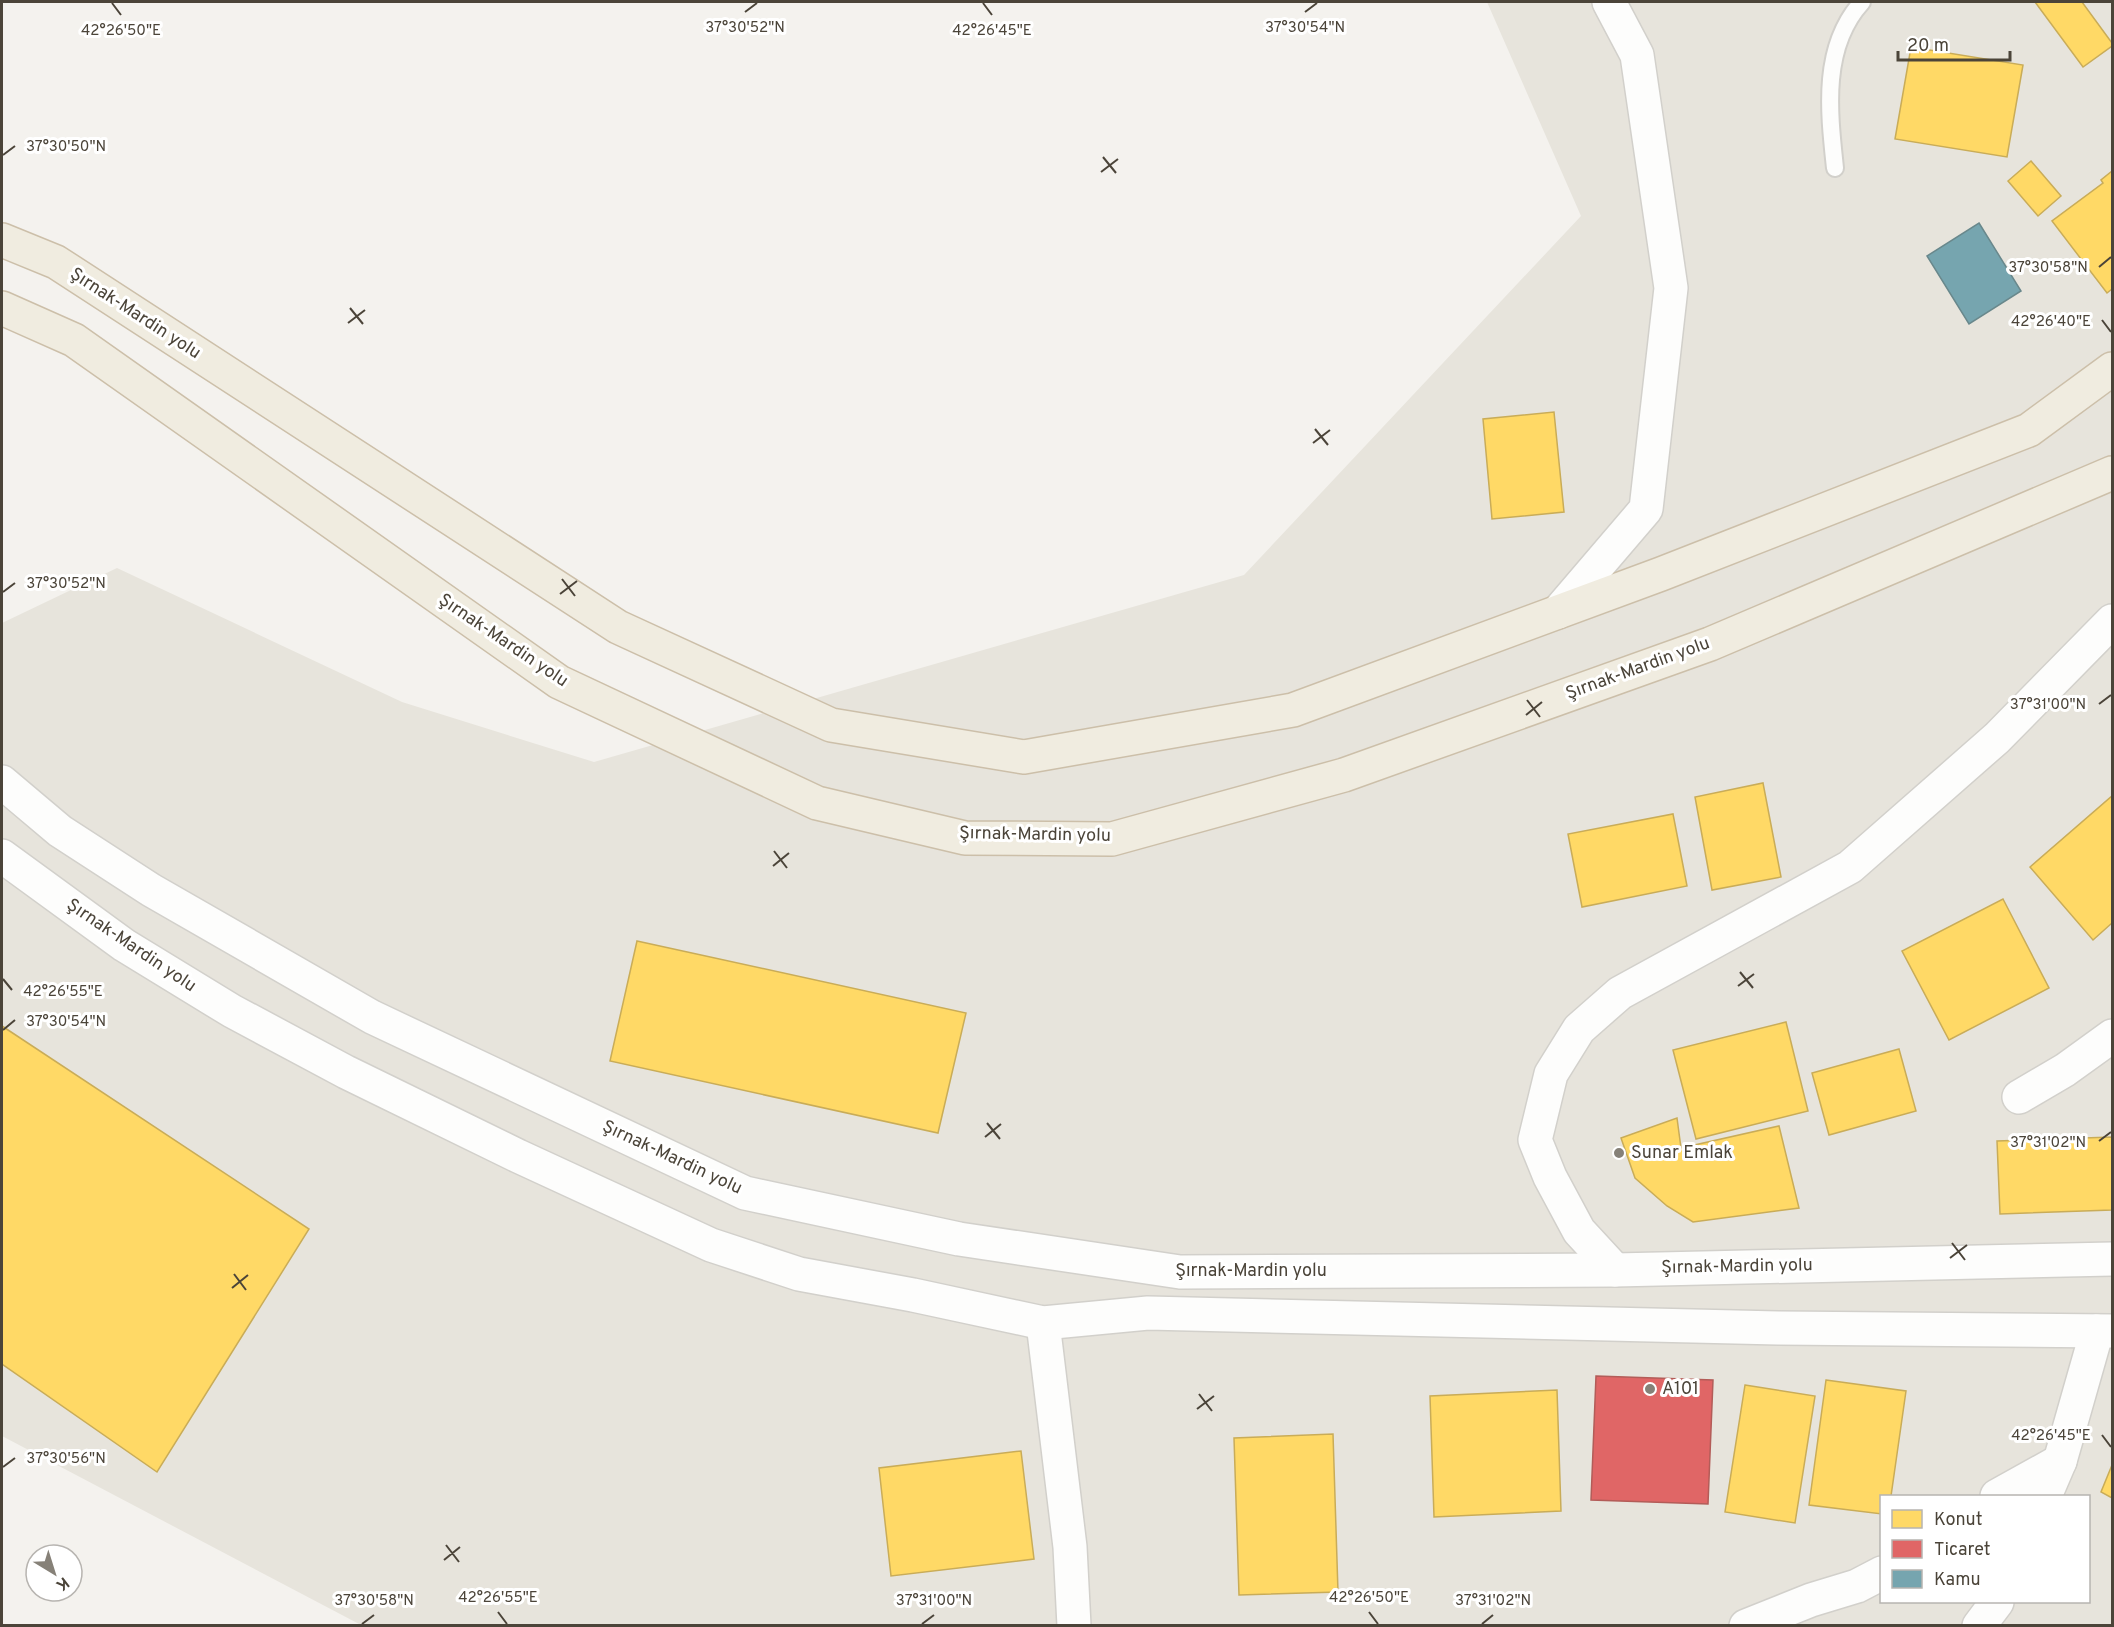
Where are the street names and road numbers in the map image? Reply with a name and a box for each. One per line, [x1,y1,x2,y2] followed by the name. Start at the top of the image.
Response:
[65,263,205,365] street label: Şırnak-Mardin yolu
[434,589,572,693] street label: Şırnak-Mardin yolu
[1563,632,1713,706] street label: Şırnak-Mardin yolu
[959,822,1111,848] street label: Şırnak-Mardin yolu
[62,894,200,998] street label: Şırnak-Mardin yolu
[598,1116,746,1200] street label: Şırnak-Mardin yolu
[1661,1254,1813,1280] street label: Şırnak-Mardin yolu
[1175,1260,1327,1283] street label: Şırnak-Mardin yolu

